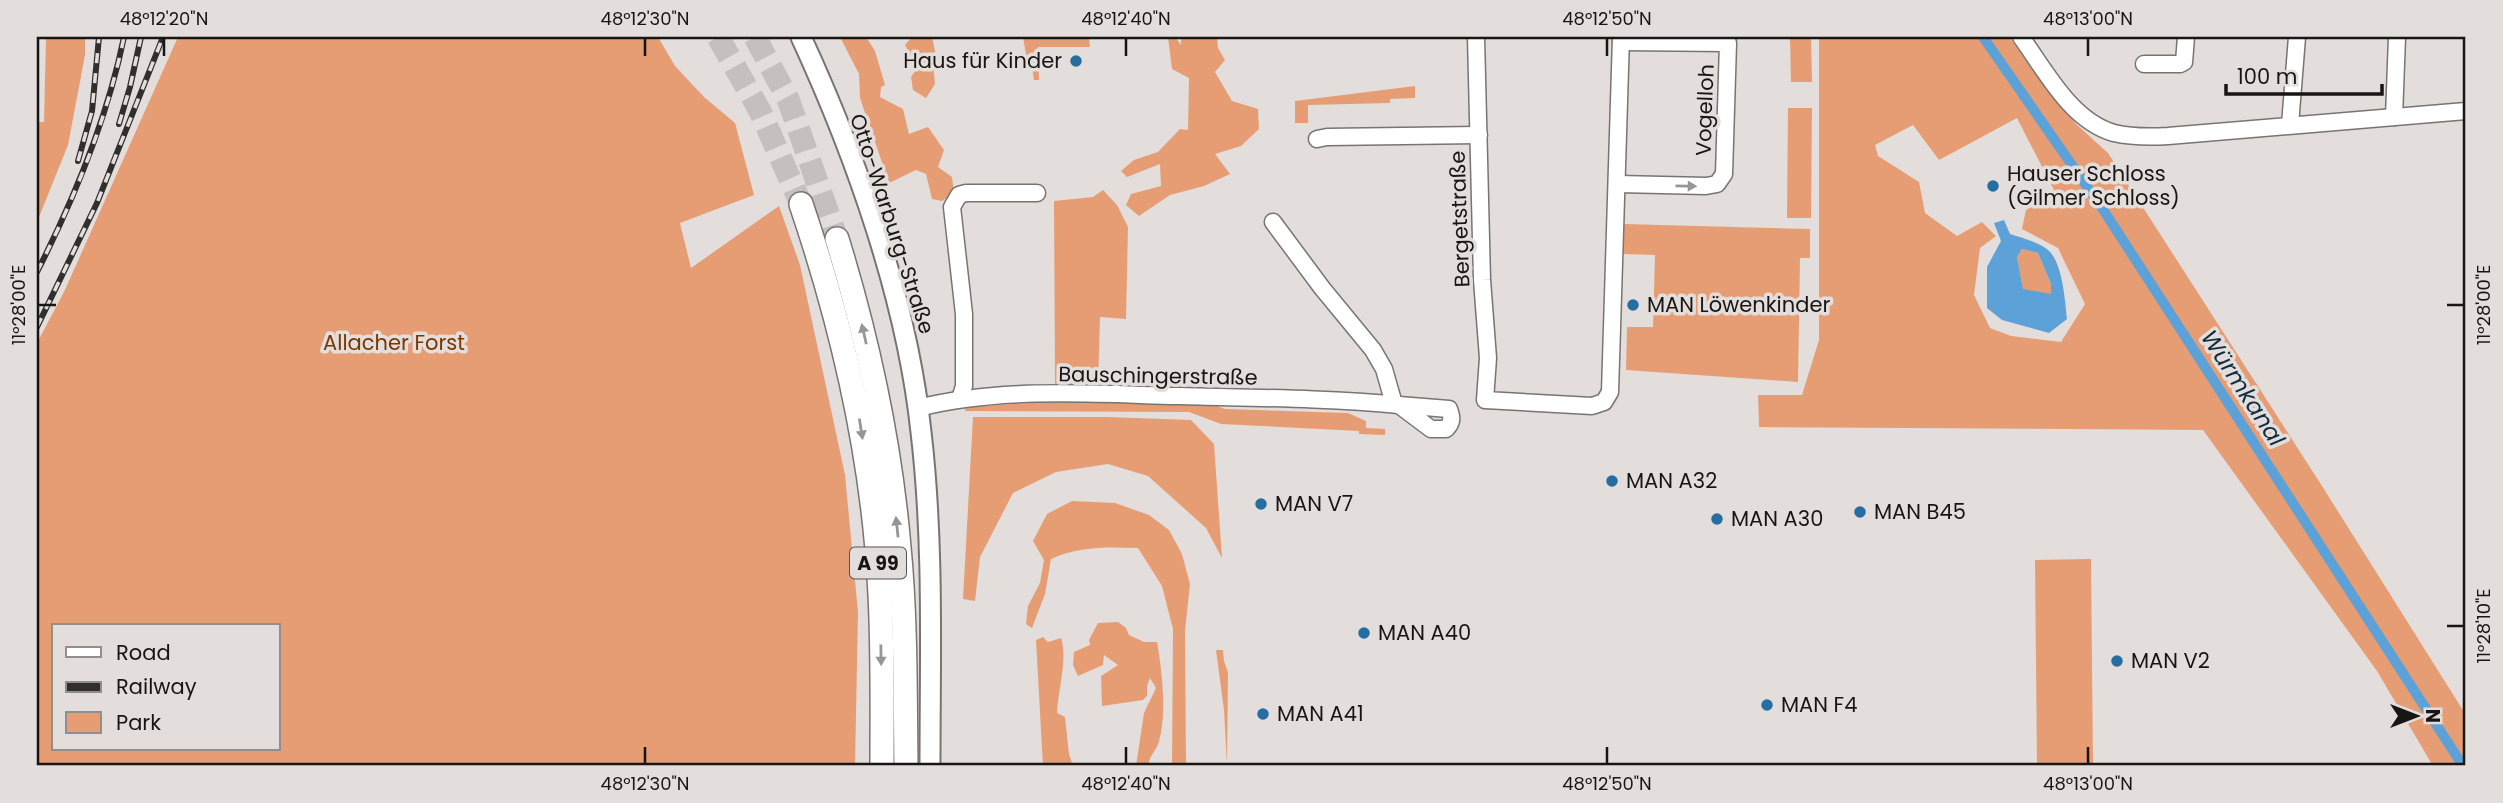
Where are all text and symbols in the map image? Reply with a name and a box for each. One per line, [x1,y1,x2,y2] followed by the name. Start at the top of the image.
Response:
[120,6,208,31] text: 48°12'20"N
[601,6,689,31] text: 48°12'30"N
[1081,6,1171,31] text: 48°12'40"N
[1562,6,1652,31] text: 48°12'50"N
[2043,6,2133,31] text: 48°13'00"N
[903,46,1062,75] place label: Haus für Kinder
[2226,52,2382,96] scale bar
[1068,53,1084,69] marker: Haus für Kinder
[2237,62,2297,91] text: 100 m
[1688,63,1721,156] street label: Vogelloh
[843,110,942,338] street label: Otto-Warburg-Straße
[1443,150,1476,288] street label: Bergetstraße
[2007,159,2180,212] place label: Hauser Schloss (Gilmer Schloss)
[1985,178,2001,194] marker: Hauser Schloss (Gilmer Schloss)
[1675,180,1697,192] one-way arrow
[6,265,31,345] text: 11°28'00"E
[2471,265,2496,345] text: 11°28'00"E
[1647,290,1830,319] place label: MAN Löwenkinder
[1625,297,1641,313] marker: MAN Löwenkinder
[858,323,869,345] one-way arrow
[2193,324,2293,453] water label: Würmkanal
[323,328,465,357] park label: Allacher Forst
[1058,359,1258,392] street label: Bauschingerstraße
[856,418,867,440] one-way arrow
[1626,466,1717,495] place label: MAN A32
[1604,473,1620,489] marker: MAN A32
[1275,489,1353,518] place label: MAN V7
[1253,496,1269,512] marker: MAN V7
[1874,497,1966,526] place label: MAN B45
[1731,504,1823,533] place label: MAN A30
[1852,504,1868,520] marker: MAN B45
[1709,511,1725,527] marker: MAN A30
[892,516,903,538] one-way arrow
[850,548,906,578] road number: A 99
[2471,588,2496,664] text: 11°28'10"E
[1378,618,1471,647] place label: MAN A40
[52,624,280,750] legend
[1356,625,1372,641] marker: MAN A40
[116,638,171,667] text: Road
[876,644,887,666] one-way arrow
[2131,646,2210,675] place label: MAN V2
[2109,653,2125,669] marker: MAN V2
[116,672,197,701] text: Railway
[2380,680,2450,750] north arrow
[1781,690,1857,719] place label: MAN F4
[1759,697,1775,713] marker: MAN F4
[1277,699,1364,728] place label: MAN A41
[1255,706,1271,722] marker: MAN A41
[116,708,161,737] text: Park
[2419,709,2446,723] text: N
[601,771,689,796] text: 48°12'30"N
[1081,771,1171,796] text: 48°12'40"N
[1562,771,1652,796] text: 48°12'50"N
[2043,771,2133,796] text: 48°13'00"N

